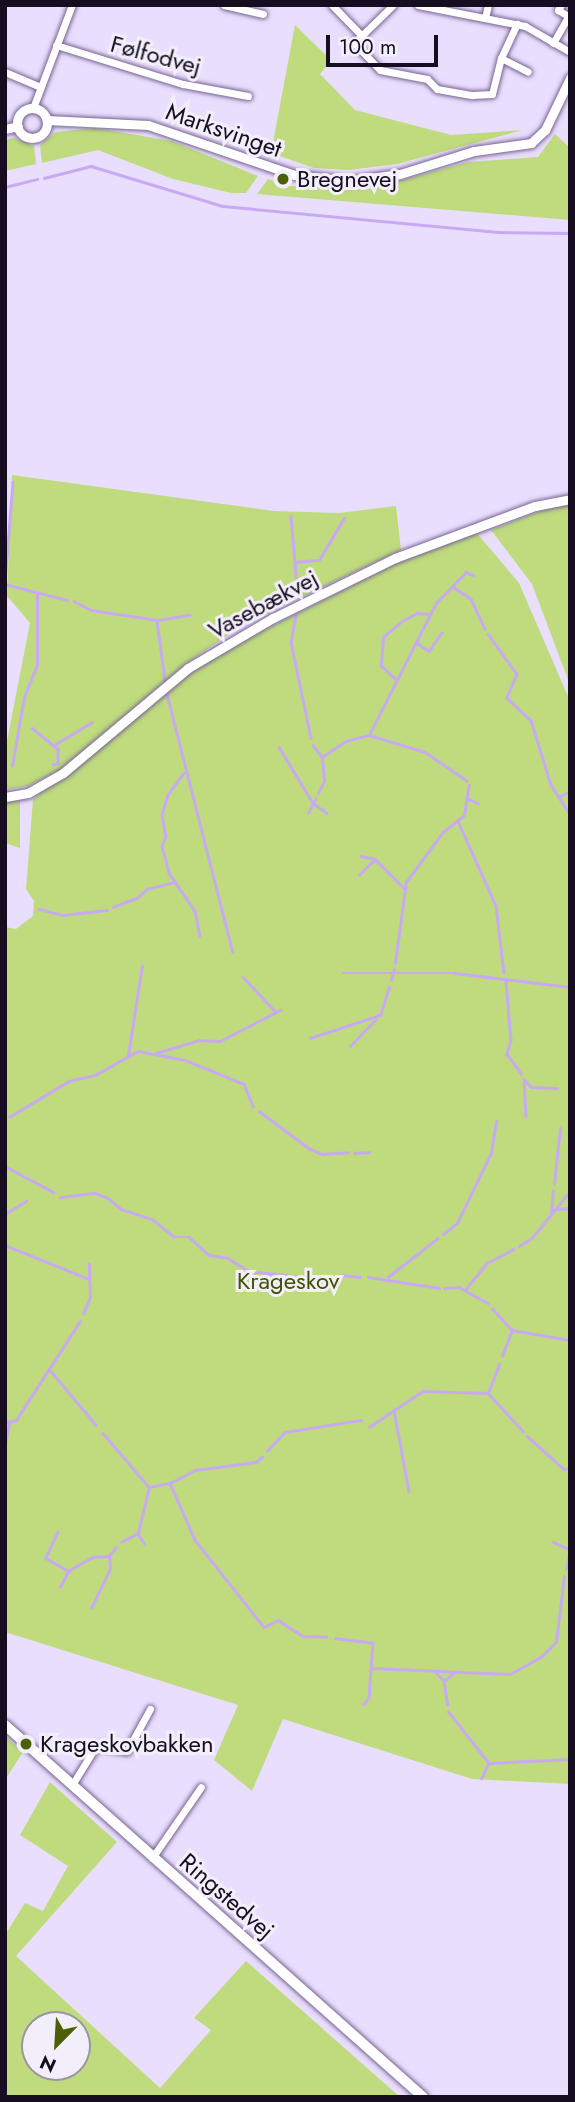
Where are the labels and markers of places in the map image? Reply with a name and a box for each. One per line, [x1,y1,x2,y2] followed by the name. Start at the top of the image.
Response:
[297,165,397,193] place label: Bregnevej
[275,171,291,187] marker: Bregnevej
[40,1730,213,1758] place label: Krageskovbakken
[18,1736,34,1752] marker: Krageskovbakken

